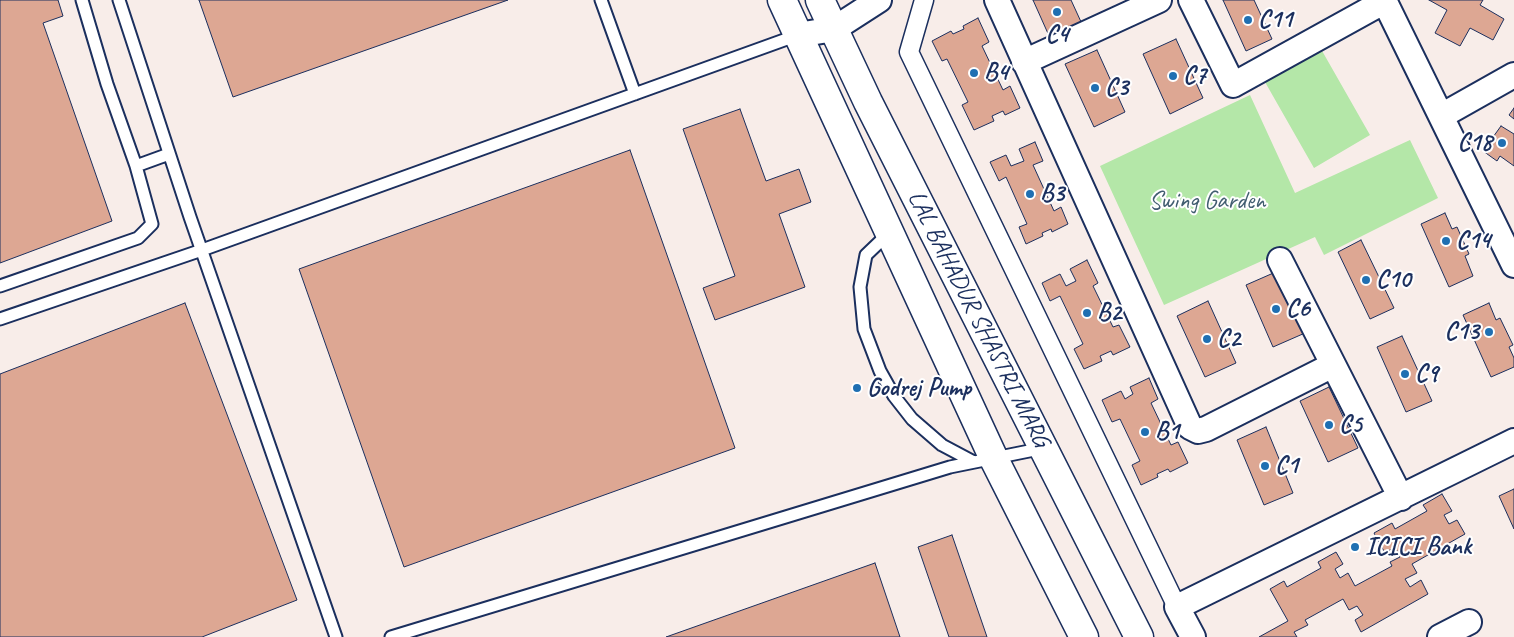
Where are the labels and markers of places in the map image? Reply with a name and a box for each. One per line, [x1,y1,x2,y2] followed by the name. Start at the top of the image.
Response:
[1258,5,1292,35] place label: C11
[1051,6,1063,18] marker: C4
[1242,14,1254,26] marker: C11
[1045,20,1069,50] place label: C4
[984,58,1008,88] place label: B4
[1183,61,1206,91] place label: C7
[968,67,980,79] marker: B4
[1167,70,1179,82] marker: C7
[1105,73,1128,103] place label: C3
[1089,82,1101,94] marker: C3
[1458,128,1492,158] place label: C18
[1496,137,1508,149] marker: C18
[1040,179,1064,209] place label: B3
[1024,188,1036,200] marker: B3
[1456,226,1490,256] place label: C14
[1440,235,1452,247] marker: C14
[1376,265,1410,295] place label: C10
[1360,274,1372,286] marker: C10
[1286,294,1310,324] place label: C6
[1097,298,1121,328] place label: B2
[1270,303,1282,315] marker: C6
[1081,307,1093,319] marker: B2
[1445,317,1479,347] place label: C13
[1217,324,1240,354] place label: C2
[1483,326,1495,338] marker: C13
[1201,333,1213,345] marker: C2
[1415,359,1438,389] place label: C9
[1399,368,1411,380] marker: C9
[867,373,971,403] place label: Godrej Pump
[851,382,863,394] marker: Godrej Pump
[1339,410,1362,440] place label: C5
[1155,417,1179,447] place label: B1
[1323,419,1335,431] marker: C5
[1139,426,1151,438] marker: B1
[1275,451,1298,481] place label: C1
[1259,460,1271,472] marker: C1
[1365,532,1471,562] place label: ICICI Bank
[1349,541,1361,553] marker: ICICI Bank

